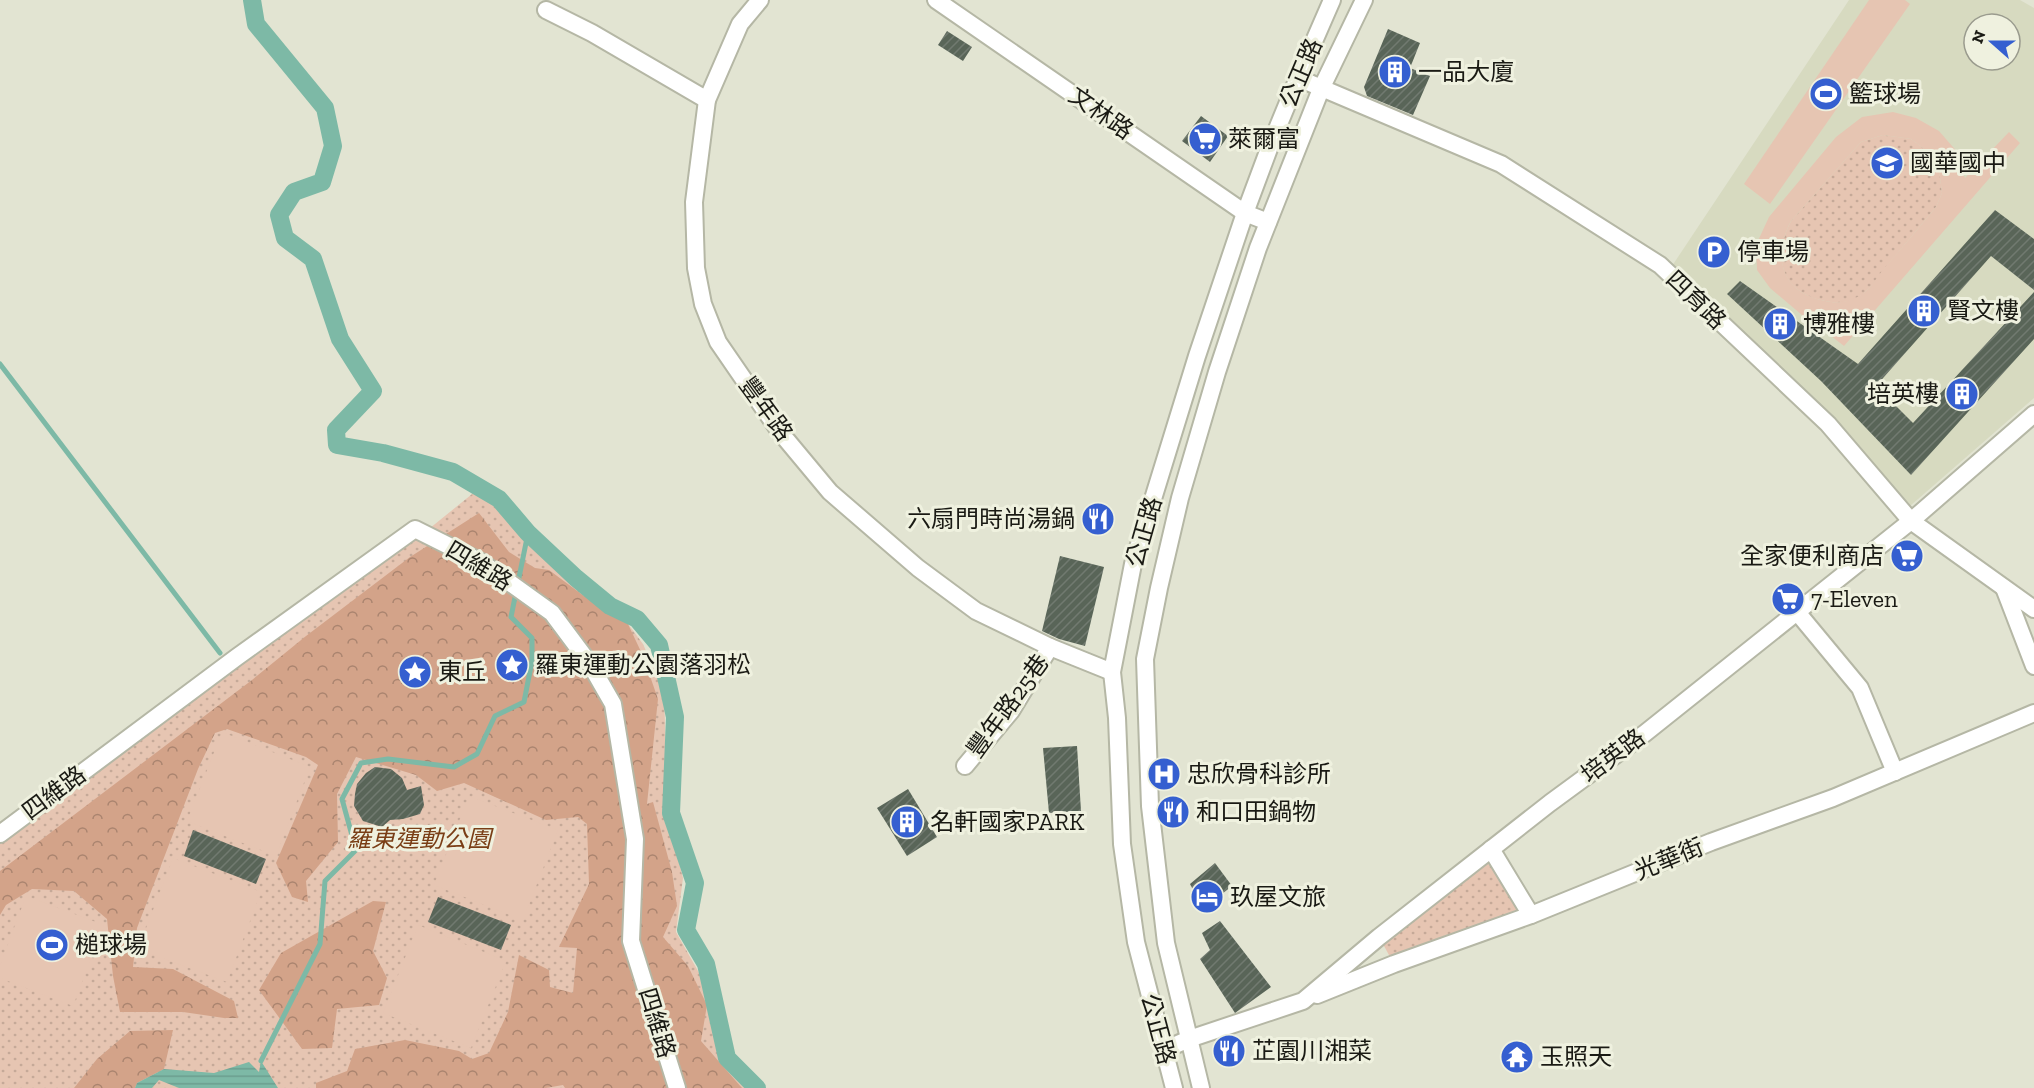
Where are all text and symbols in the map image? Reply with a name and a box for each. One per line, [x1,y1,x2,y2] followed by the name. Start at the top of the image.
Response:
[1962,12,2022,72] north arrow
[1967,28,1990,46] text: N
[1273,34,1328,112] street label: 公正路
[1377,54,1413,90] building icon: 一品大廈
[1418,57,1514,86] place label: 一品大廈
[1808,76,1844,112] sports icon: 籃球場
[1849,79,1921,108] place label: 籃球場
[1063,80,1139,145] street label: 文林路
[1187,121,1223,157] supermarket icon: 萊爾富
[1228,124,1300,153] place label: 萊爾富
[1869,145,1905,181] school or university icon: 國華國中
[1910,148,2006,177] place label: 國華國中
[1696,234,1732,270] parking icon: 停車場
[1737,237,1809,266] place label: 停車場
[1660,264,1732,335] street label: 四育路
[1906,293,1942,329] building icon: 賢文樓
[1947,296,2019,325] place label: 賢文樓
[1762,306,1798,342] building icon: 博雅樓
[1803,309,1875,338] place label: 博雅樓
[734,371,799,446] street label: 豐年路
[1944,376,1980,412] building icon: 培英樓
[1867,379,1939,408] place label: 培英樓
[1120,493,1167,570] street label: 公正路
[1080,501,1116,537] restaurant icon: 六扇門時尚湯鍋
[907,504,1075,533] place label: 六扇門時尚湯鍋
[441,535,518,597] street label: 四維路
[1889,538,1925,574] supermarket icon: 全家便利商店
[1740,541,1884,570] place label: 全家便利商店
[1770,581,1806,617] supermarket icon: 7-Eleven
[1811,584,1898,613] place label: 7-Eleven
[494,647,530,683] place icon: 羅東運動公園落羽松
[960,648,1055,763] street label: 豐年路25巷
[535,650,751,679] place label: 羅東運動公園落羽松
[397,654,433,690] place icon: 東丘
[438,657,486,686] place label: 東丘
[1575,722,1650,789] street label: 培英路
[1146,756,1182,792] hospital icon: 忠欣骨科診所
[16,759,91,826] street label: 四維路
[1187,759,1331,788] place label: 忠欣骨科診所
[1155,794,1191,830] restaurant icon: 和口田鍋物
[1196,797,1316,826] place label: 和口田鍋物
[889,804,925,840] building icon: 名軒國家PARK
[930,807,1085,836] place label: 名軒國家PARK
[347,824,494,853] park label: 羅東運動公園
[1630,832,1708,885] street label: 光華街
[1189,879,1225,915] hotel icon: 玖屋文旅
[1230,882,1326,911] place label: 玖屋文旅
[34,927,70,963] sports icon: 槌球場
[75,930,147,959] place label: 槌球場
[633,984,682,1062] street label: 四維路
[1135,990,1182,1067] street label: 公正路
[1211,1033,1247,1069] restaurant icon: 芷園川湘菜
[1252,1036,1372,1065] place label: 芷園川湘菜
[1499,1039,1535,1075] temple icon: 玉照天
[1540,1042,1612,1071] place label: 玉照天

